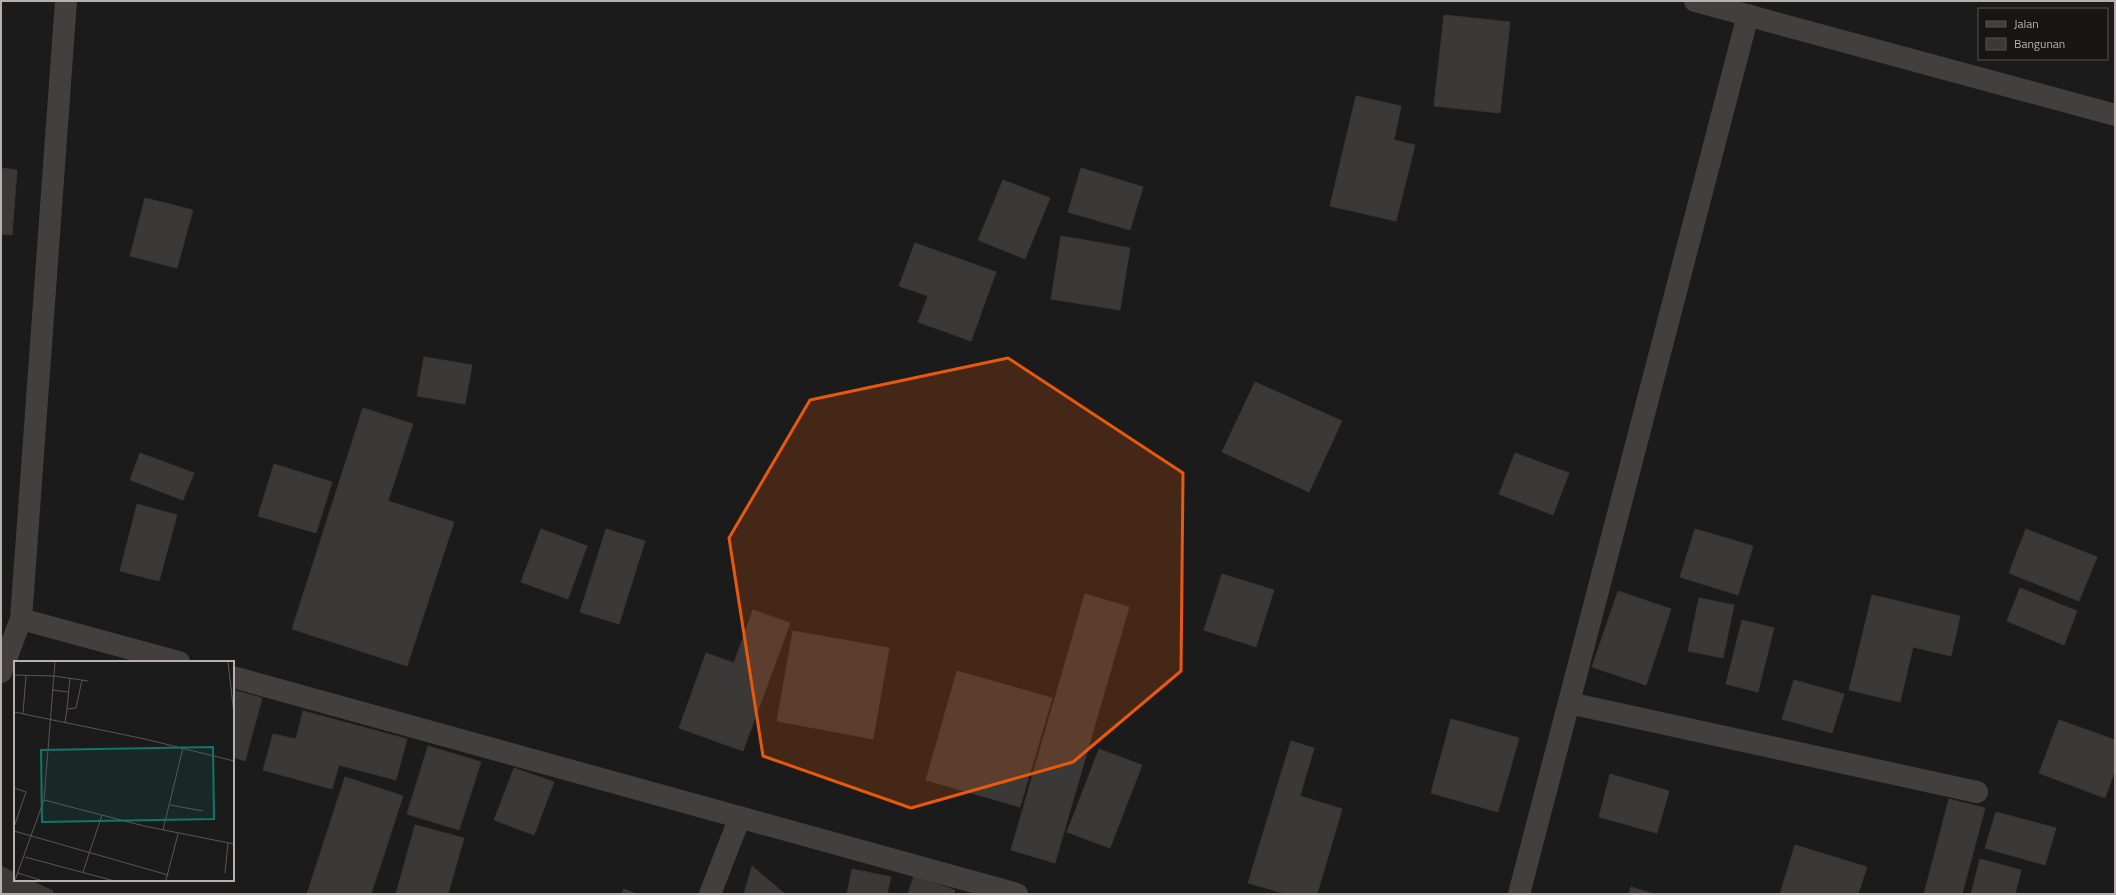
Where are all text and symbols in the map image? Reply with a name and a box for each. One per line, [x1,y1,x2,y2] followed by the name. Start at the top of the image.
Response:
[1978,8,2108,60] legend
[2014,14,2039,33] text: Jalan
[2014,34,2065,53] text: Bangunan
[14,661,234,881] inset map

